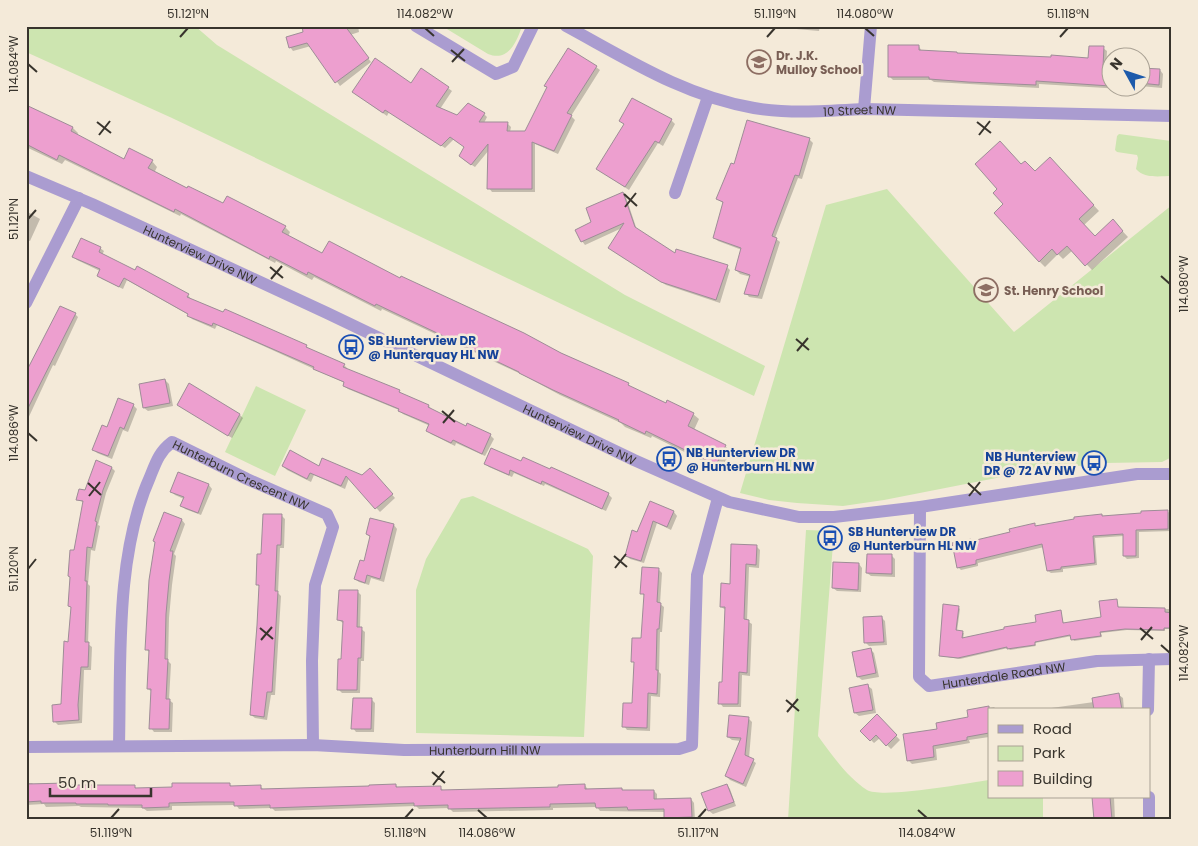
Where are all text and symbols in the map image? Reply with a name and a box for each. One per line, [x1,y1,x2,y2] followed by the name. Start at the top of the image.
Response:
[167,5,209,22] text: 51.121°N
[397,5,453,22] text: 114.082°W
[754,5,796,22] text: 51.119°N
[836,5,894,22] text: 114.080°W
[1047,5,1089,22] text: 51.118°N
[5,35,22,93] text: 114.084°W
[776,47,862,78] place label: Dr. J.K. Mulloy School
[1100,48,1150,98] north arrow
[746,49,772,75] school or university icon: Dr. J.K. Mulloy School
[1105,53,1127,74] text: N
[823,100,897,120] street label: 10 Street NW
[5,198,22,240] text: 51.121°N
[141,220,260,288] street label: Hunterview Drive NW
[1175,255,1192,313] text: 114.080°W
[973,277,999,303] school or university icon: St. Henry School
[1004,282,1103,299] place label: St. Henry School
[368,332,499,363] place label: SB Hunterview DR @ Hunterquay HL NW
[338,334,364,360] bus stop icon: SB Hunterview DR @ Hunterquay HL NW
[520,400,639,469] street label: Hunterview Drive NW
[5,404,22,462] text: 114.086°W
[170,435,312,514] street label: Hunterburn Crescent NW
[686,444,815,475] place label: NB Hunterview DR @ Hunterburn HL NW
[656,446,682,472] bus stop icon: NB Hunterview DR @ Hunterburn HL NW
[984,448,1077,479] place label: NB Hunterview DR @ 72 AV NW
[1081,450,1107,476] bus stop icon: NB Hunterview DR @ 72 AV NW
[848,523,977,554] place label: SB Hunterview DR @ Hunterburn HL NW
[817,525,843,551] bus stop icon: SB Hunterview DR @ Hunterburn HL NW
[5,546,22,592] text: 51.120°N
[1175,625,1192,681] text: 114.082°W
[941,657,1067,692] street label: Hunterdale Road NW
[988,708,1150,798] legend
[1033,718,1072,739] text: Road
[429,741,541,758] street label: Hunterburn Hill NW
[1033,742,1065,763] text: Park
[50,766,151,798] scale bar
[1033,768,1093,789] text: Building
[58,772,96,793] text: 50 m
[90,824,132,841] text: 51.119°N
[384,824,426,841] text: 51.118°N
[458,824,516,841] text: 114.086°W
[677,824,719,841] text: 51.117°N
[898,824,956,841] text: 114.084°W

